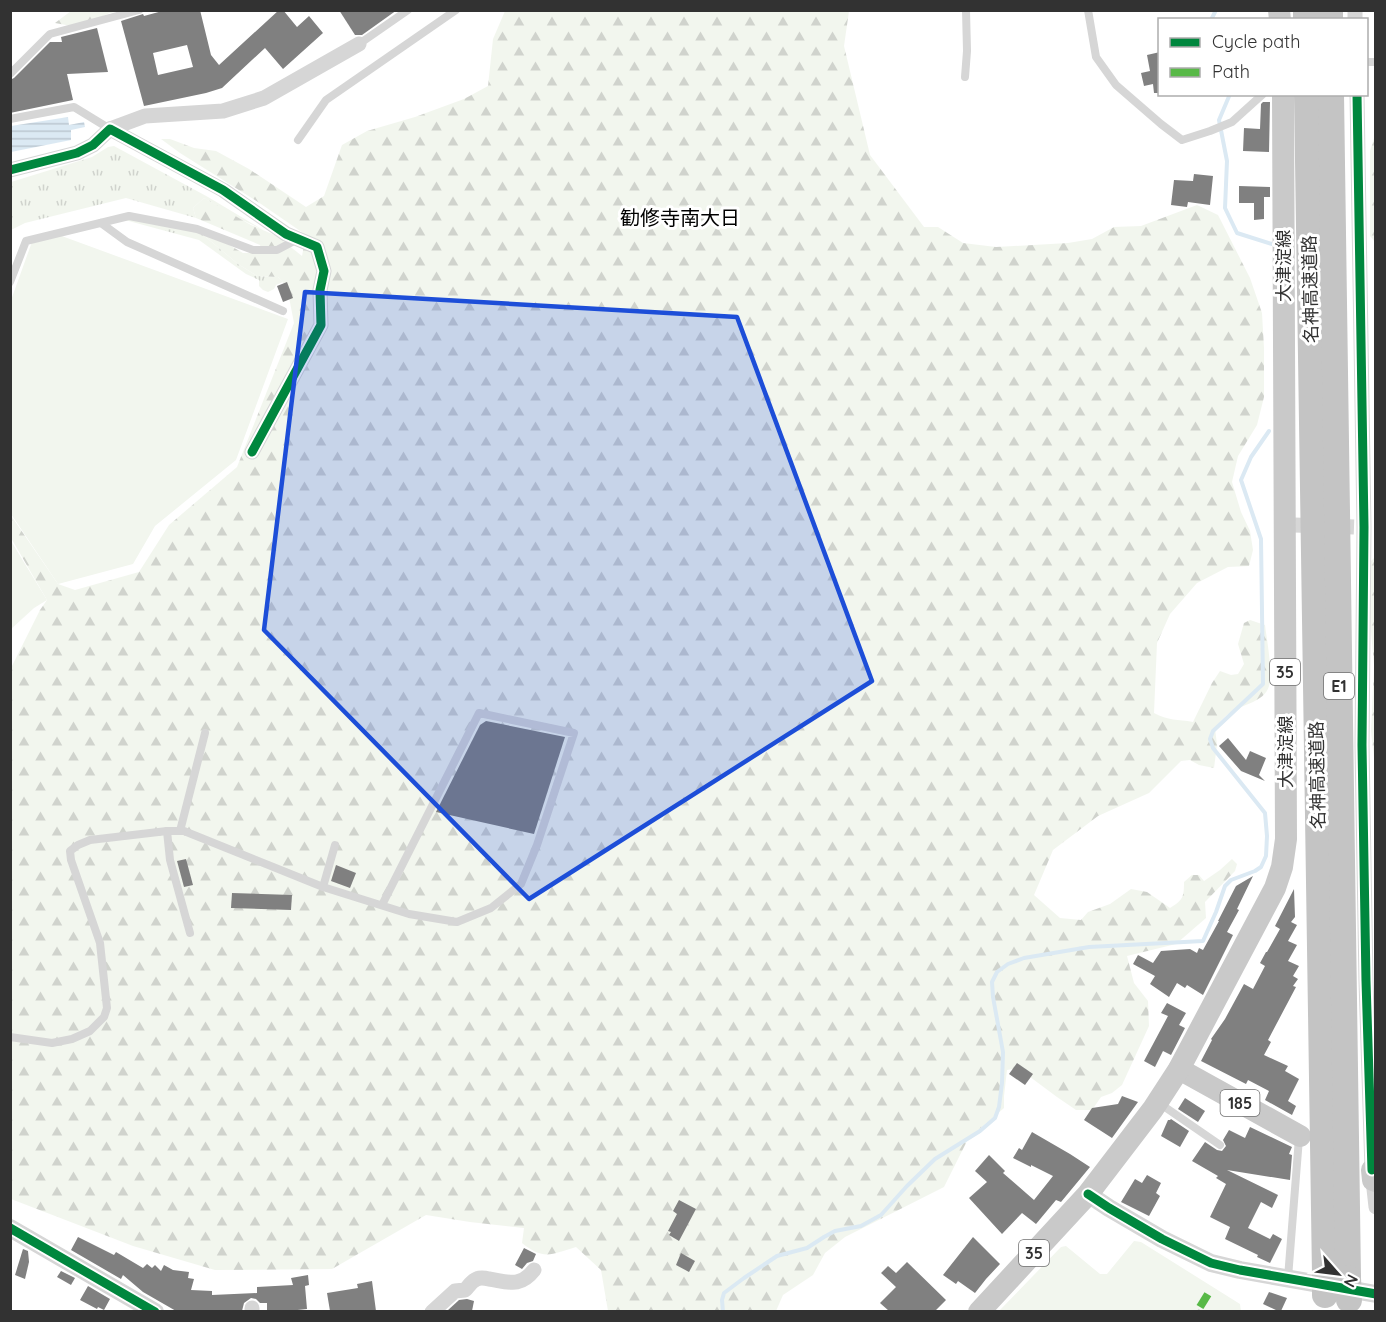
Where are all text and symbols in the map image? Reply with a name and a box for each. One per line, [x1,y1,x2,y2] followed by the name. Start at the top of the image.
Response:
[1158,18,1368,96] legend
[1212,30,1300,53] text: Cycle path
[1212,60,1250,83] text: Path
[620,205,740,230] district label: 勧修寺南大日
[1272,230,1295,302] street label: 大津淀線
[1298,235,1322,343] street label: 名神高速道路
[1270,659,1300,685] road number: 35
[1324,673,1354,699] road number: E1
[1274,716,1297,788] street label: 大津淀線
[1305,721,1329,829] street label: 名神高速道路
[1220,1090,1260,1116] road number: 185
[1019,1240,1049,1266] road number: 35
[1308,1244,1368,1304] north arrow
[1340,1271,1363,1291] text: N

